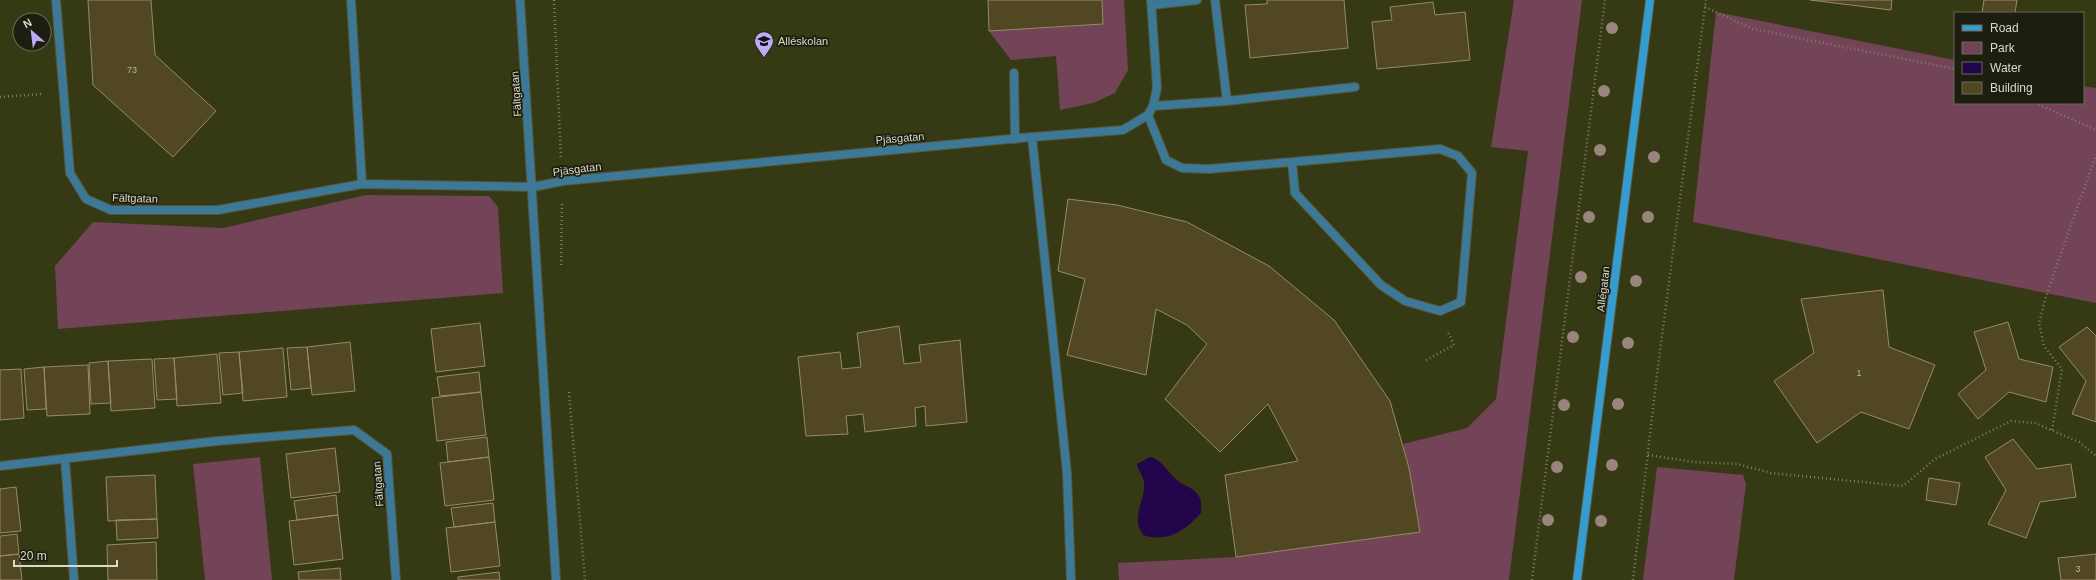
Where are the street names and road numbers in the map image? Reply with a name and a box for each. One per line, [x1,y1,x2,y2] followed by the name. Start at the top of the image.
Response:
[508,71,524,117] street label: Fältgatan
[875,130,925,146] street label: Pjäsgatan
[552,160,602,178] street label: Pjäsgatan
[112,191,158,205] street label: Fältgatan
[1594,266,1612,312] street label: Allégatan
[370,461,386,507] street label: Fältgatan

